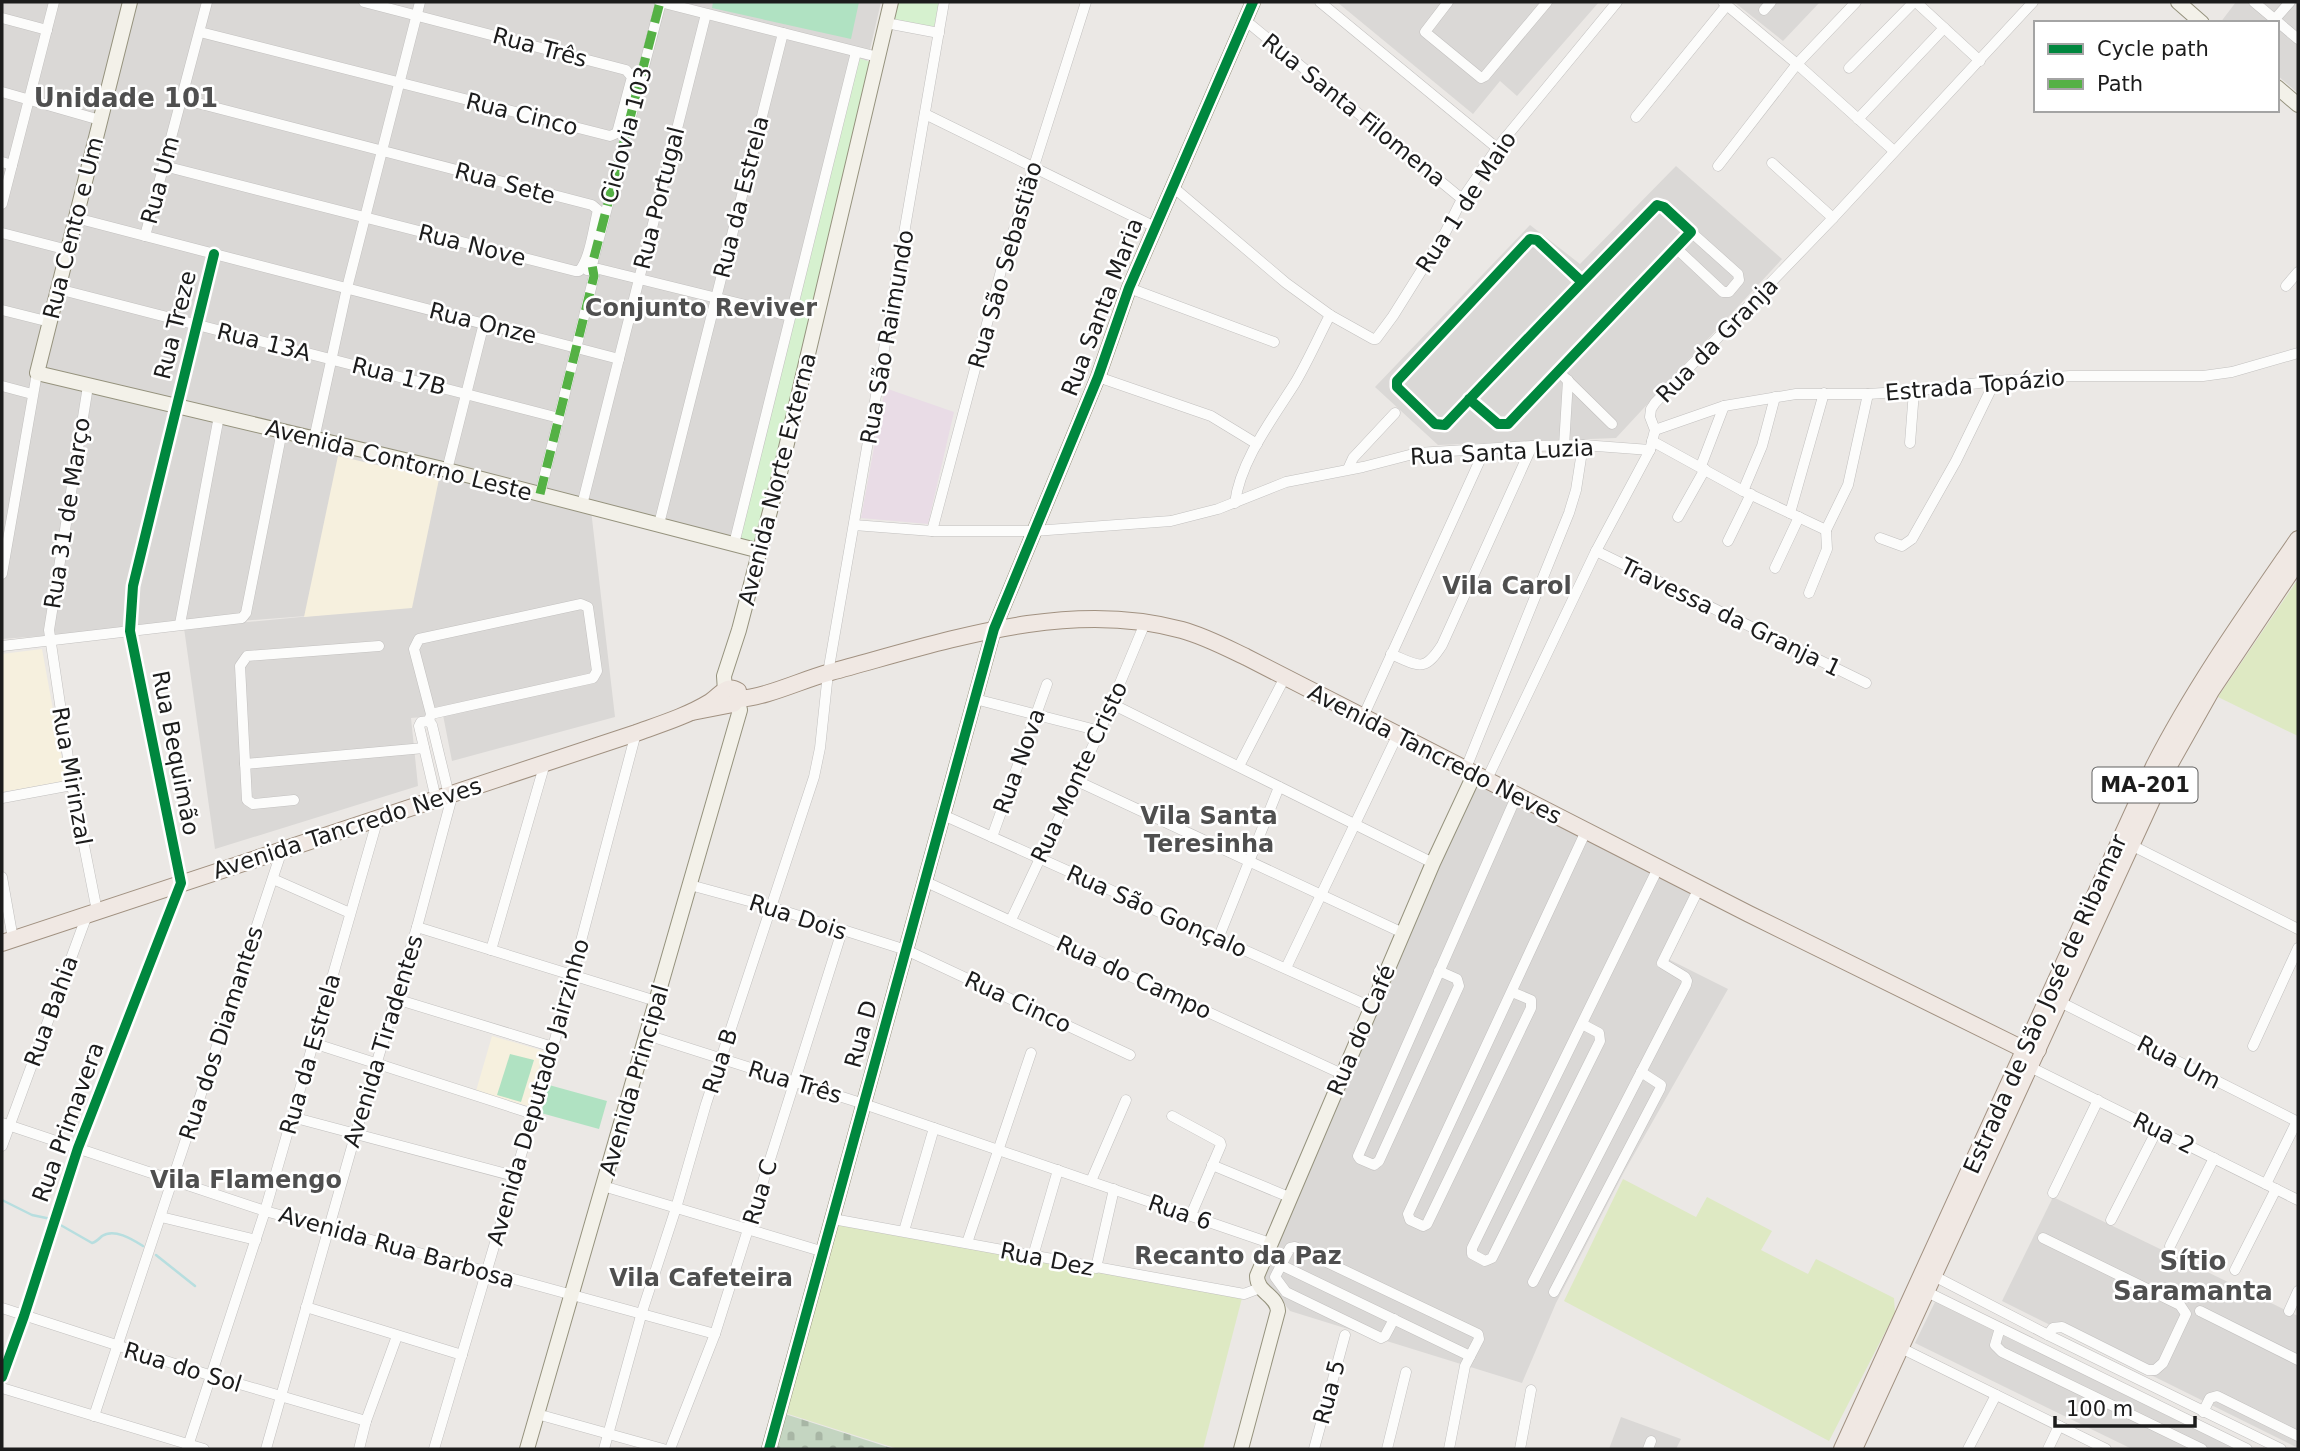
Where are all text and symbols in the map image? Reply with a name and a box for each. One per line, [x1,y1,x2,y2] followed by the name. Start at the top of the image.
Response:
[2034,21,2279,112] legend
[490,22,590,72] street label: Rua Três
[1257,28,1451,192] street label: Rua Santa Filomena
[2097,37,2209,61] text: Cycle path
[595,64,657,206] street label: Ciclovia 103
[2097,72,2143,96] text: Path
[34,83,218,113] district label: Unidade 101
[463,88,581,140] street label: Rua Cinco
[708,113,774,281] street label: Rua da Estrela
[629,124,689,272] street label: Rua Portugal
[1411,126,1521,278] street label: Rua 1 de Maio
[136,133,184,227] street label: Rua Um
[38,134,108,322] street label: Rua Cento e Um
[452,157,558,209] street label: Rua Sete
[963,159,1047,371] street label: Rua São Sebastião
[1056,214,1148,400] street label: Rua Santa Maria
[416,219,528,271] street label: Rua Nove
[855,228,919,446] street label: Rua São Raimundo
[149,268,201,382] street label: Rua Treze
[1651,272,1783,408] street label: Rua da Granja
[585,294,817,322] district label: Conjunto Reviver
[427,297,539,349] street label: Rua Onze
[214,318,314,366] street label: Rua 13A
[733,350,821,608] street label: Avenida Norte Externa
[349,352,449,400] street label: Rua 17B
[1884,364,2066,406] street label: Estrada Topázio
[263,414,535,506] street label: Avenida Contorno Leste
[39,416,95,610] street label: Rua 31 de Março
[1409,434,1595,470] street label: Rua Santa Luzia
[1616,552,1845,682] street label: Travessa da Granja 1
[1442,572,1572,600] district label: Vila Carol
[147,669,205,837] street label: Rua Bequimão
[1026,677,1132,867] street label: Rua Monte Cristo
[1304,679,1566,829] street label: Avenida Tancredo Neves
[47,705,97,847] street label: Rua Mirinzal
[988,705,1050,817] street label: Rua Nova
[2092,768,2198,802] road number: MA-201
[209,772,485,884] street label: Avenida Tancredo Neves
[1140,802,1278,858] district label: Vila Santa Teresinha
[1958,830,2132,1178] street label: Estrada de São José de Ribamar
[1063,860,1251,962] street label: Rua São Gonçalo
[746,889,850,945] street label: Rua Dois
[174,923,268,1143] street label: Rua dos Diamantes
[1052,930,1216,1024] street label: Rua do Campo
[338,932,428,1150] street label: Avenida Tiradentes
[482,936,594,1248] street label: Avenida Deputado Jairzinho
[19,952,83,1070] street label: Rua Bahia
[1322,961,1400,1099] street label: Rua do Café
[961,966,1075,1038] street label: Rua Cinco
[275,971,345,1137] street label: Rua da Estrela
[594,982,674,1178] street label: Avenida Principal
[840,997,882,1071] street label: Rua D
[697,1025,743,1097] street label: Rua B
[2133,1030,2225,1094] street label: Rua Um
[27,1039,109,1205] street label: Rua Primavera
[745,1055,845,1109] street label: Rua Três
[2129,1107,2199,1159] street label: Rua 2
[738,1156,782,1228] street label: Rua C
[150,1166,342,1194] district label: Vila Flamengo
[1145,1189,1215,1235] street label: Rua 6
[276,1201,518,1293] street label: Avenida Rua Barbosa
[998,1237,1096,1281] street label: Rua Dez
[1134,1242,1342,1270] district label: Recanto da Paz
[2113,1246,2273,1306] district label: Sítio Saramanta
[609,1264,793,1292] district label: Vila Cafeteira
[121,1337,245,1397] street label: Rua do Sol
[1308,1357,1350,1427] street label: Rua 5
[2055,1384,2195,1428] scale bar
[2066,1397,2133,1421] text: 100 m

